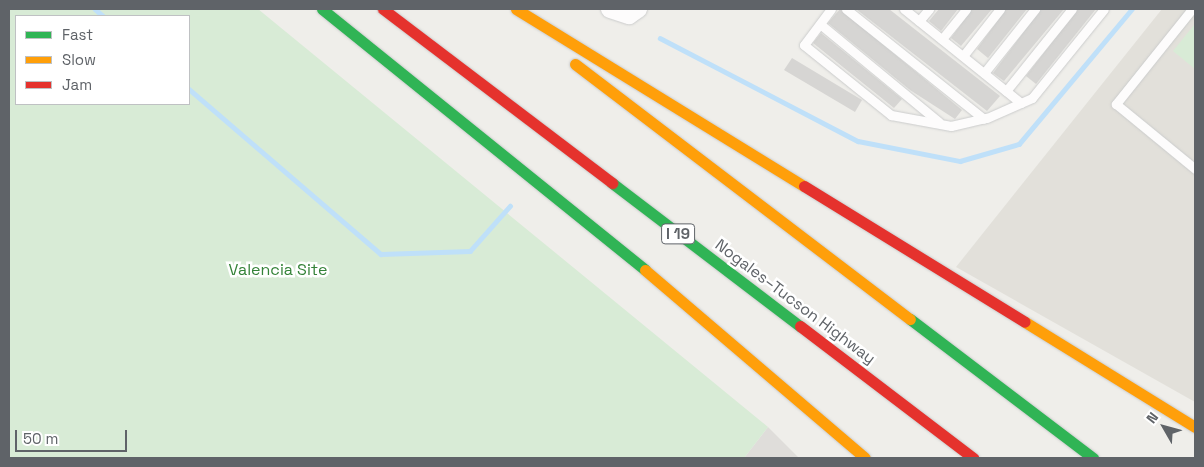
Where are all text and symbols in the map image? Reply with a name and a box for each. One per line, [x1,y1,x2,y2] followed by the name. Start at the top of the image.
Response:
[15,15,190,105] legend
[62,25,93,44] text: Fast
[62,50,96,69] text: Slow
[62,75,92,94] text: Jam
[660,222,696,246] road number: I 19
[711,235,879,369] street label: Nogales–Tucson Highway
[229,260,327,280] park label: Valencia Site
[1139,402,1189,452] north arrow
[1142,409,1162,427] text: N
[18,420,130,452] scale bar
[23,429,58,448] text: 50 m

